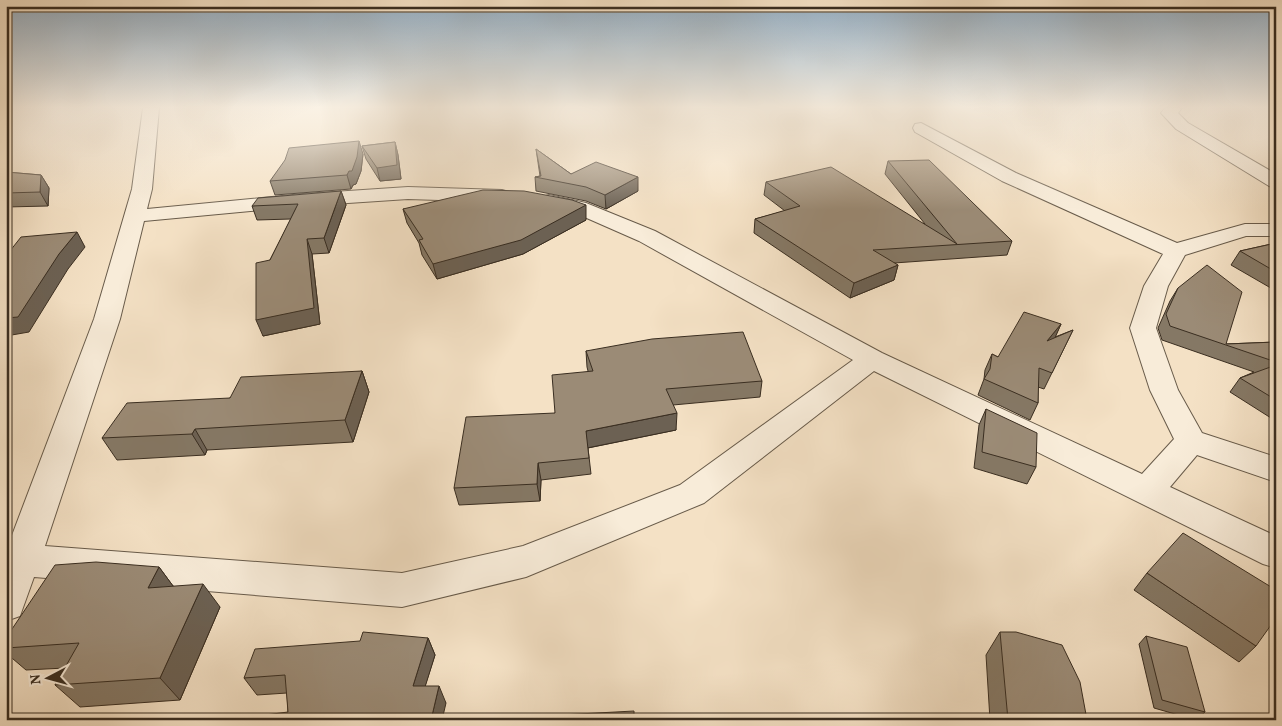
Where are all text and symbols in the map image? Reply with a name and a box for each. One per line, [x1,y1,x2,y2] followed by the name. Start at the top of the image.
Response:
[22,654,72,704] north arrow
[27,673,47,685] text: N

